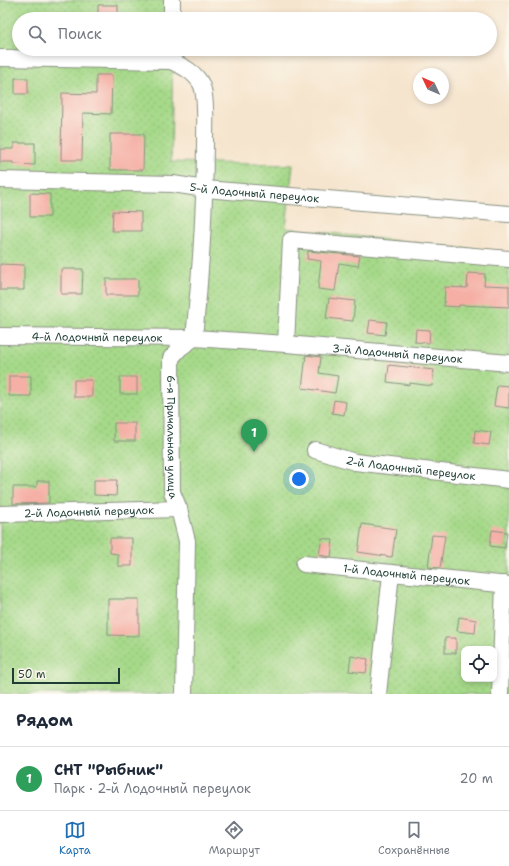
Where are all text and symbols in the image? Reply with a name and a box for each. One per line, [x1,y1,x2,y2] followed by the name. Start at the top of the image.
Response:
[12,12,497,56] search box
[26,23,48,45] icon: search
[58,24,102,44] text: Поиск
[413,68,449,104] north arrow
[189,179,320,206] street label: 5-й Лодочный переулок
[31,329,163,345] street label: 4-й Лодочный переулок
[332,340,463,367] street label: 3-й Лодочный переулок
[164,375,181,501] street label: 6-я Причальная улица
[241,419,267,452] pin: 1
[344,452,477,484] street label: 2-й Лодочный переулок
[289,469,309,489] your location
[24,502,154,521] street label: 2-й Лодочный переулок
[342,561,471,588] street label: 1-й Лодочный переулок
[461,646,497,682] map controls
[461,646,497,682] button: locate
[12,666,120,685] scale bar
[18,667,46,682] text: 50 m
[16,709,73,731] text: Рядом
[54,760,163,780] text: СНТ "Рыбник"
[26,770,32,787] text: 1
[460,770,493,787] text: 20 m
[54,780,251,797] text: Парк · 2-й Лодочный переулок
[59,819,91,858] tab: Карта
[209,819,260,858] tab: Маршрут
[378,819,450,858] tab: Сохранённые

